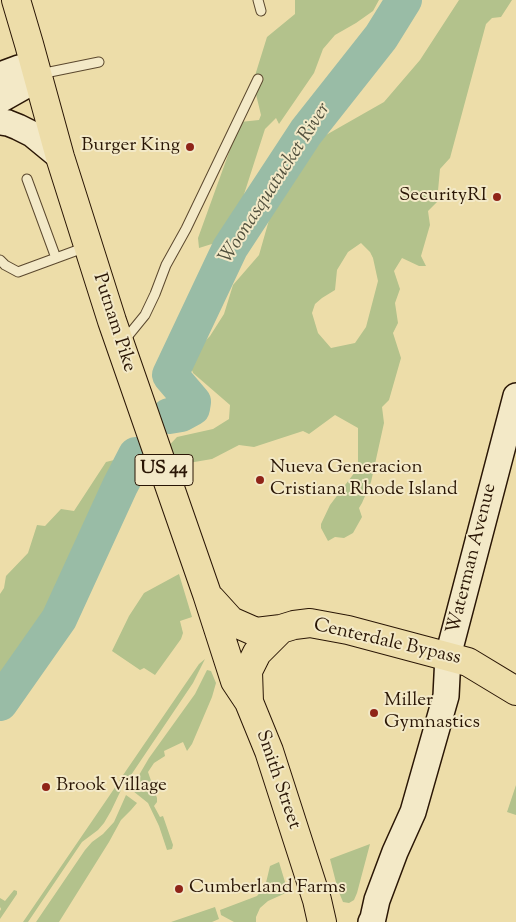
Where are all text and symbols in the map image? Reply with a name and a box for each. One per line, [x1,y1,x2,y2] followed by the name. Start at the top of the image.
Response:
[215,99,337,269] water label: Woonasquatucket River
[81,136,180,158] place label: Burger King
[184,141,196,153] marker: Burger King
[399,186,487,208] place label: SecurityRI
[491,191,503,203] marker: SecurityRI
[86,271,140,375] street label: Putnam Pike
[135,454,193,486] road number: US 44
[270,458,458,502] place label: Nueva Generacion Cristiana Rhode Island
[254,474,266,486] marker: Nueva Generacion Cristiana Rhode Island
[443,481,503,637] street label: Waterman Avenue
[311,615,463,671] street label: Centerdale Bypass
[384,691,480,735] place label: Miller Gymnastics
[368,707,380,719] marker: Miller Gymnastics
[249,728,305,832] street label: Smith Street
[56,776,167,798] place label: Brook Village
[40,781,52,793] marker: Brook Village
[189,878,346,900] place label: Cumberland Farms
[173,883,185,895] marker: Cumberland Farms

